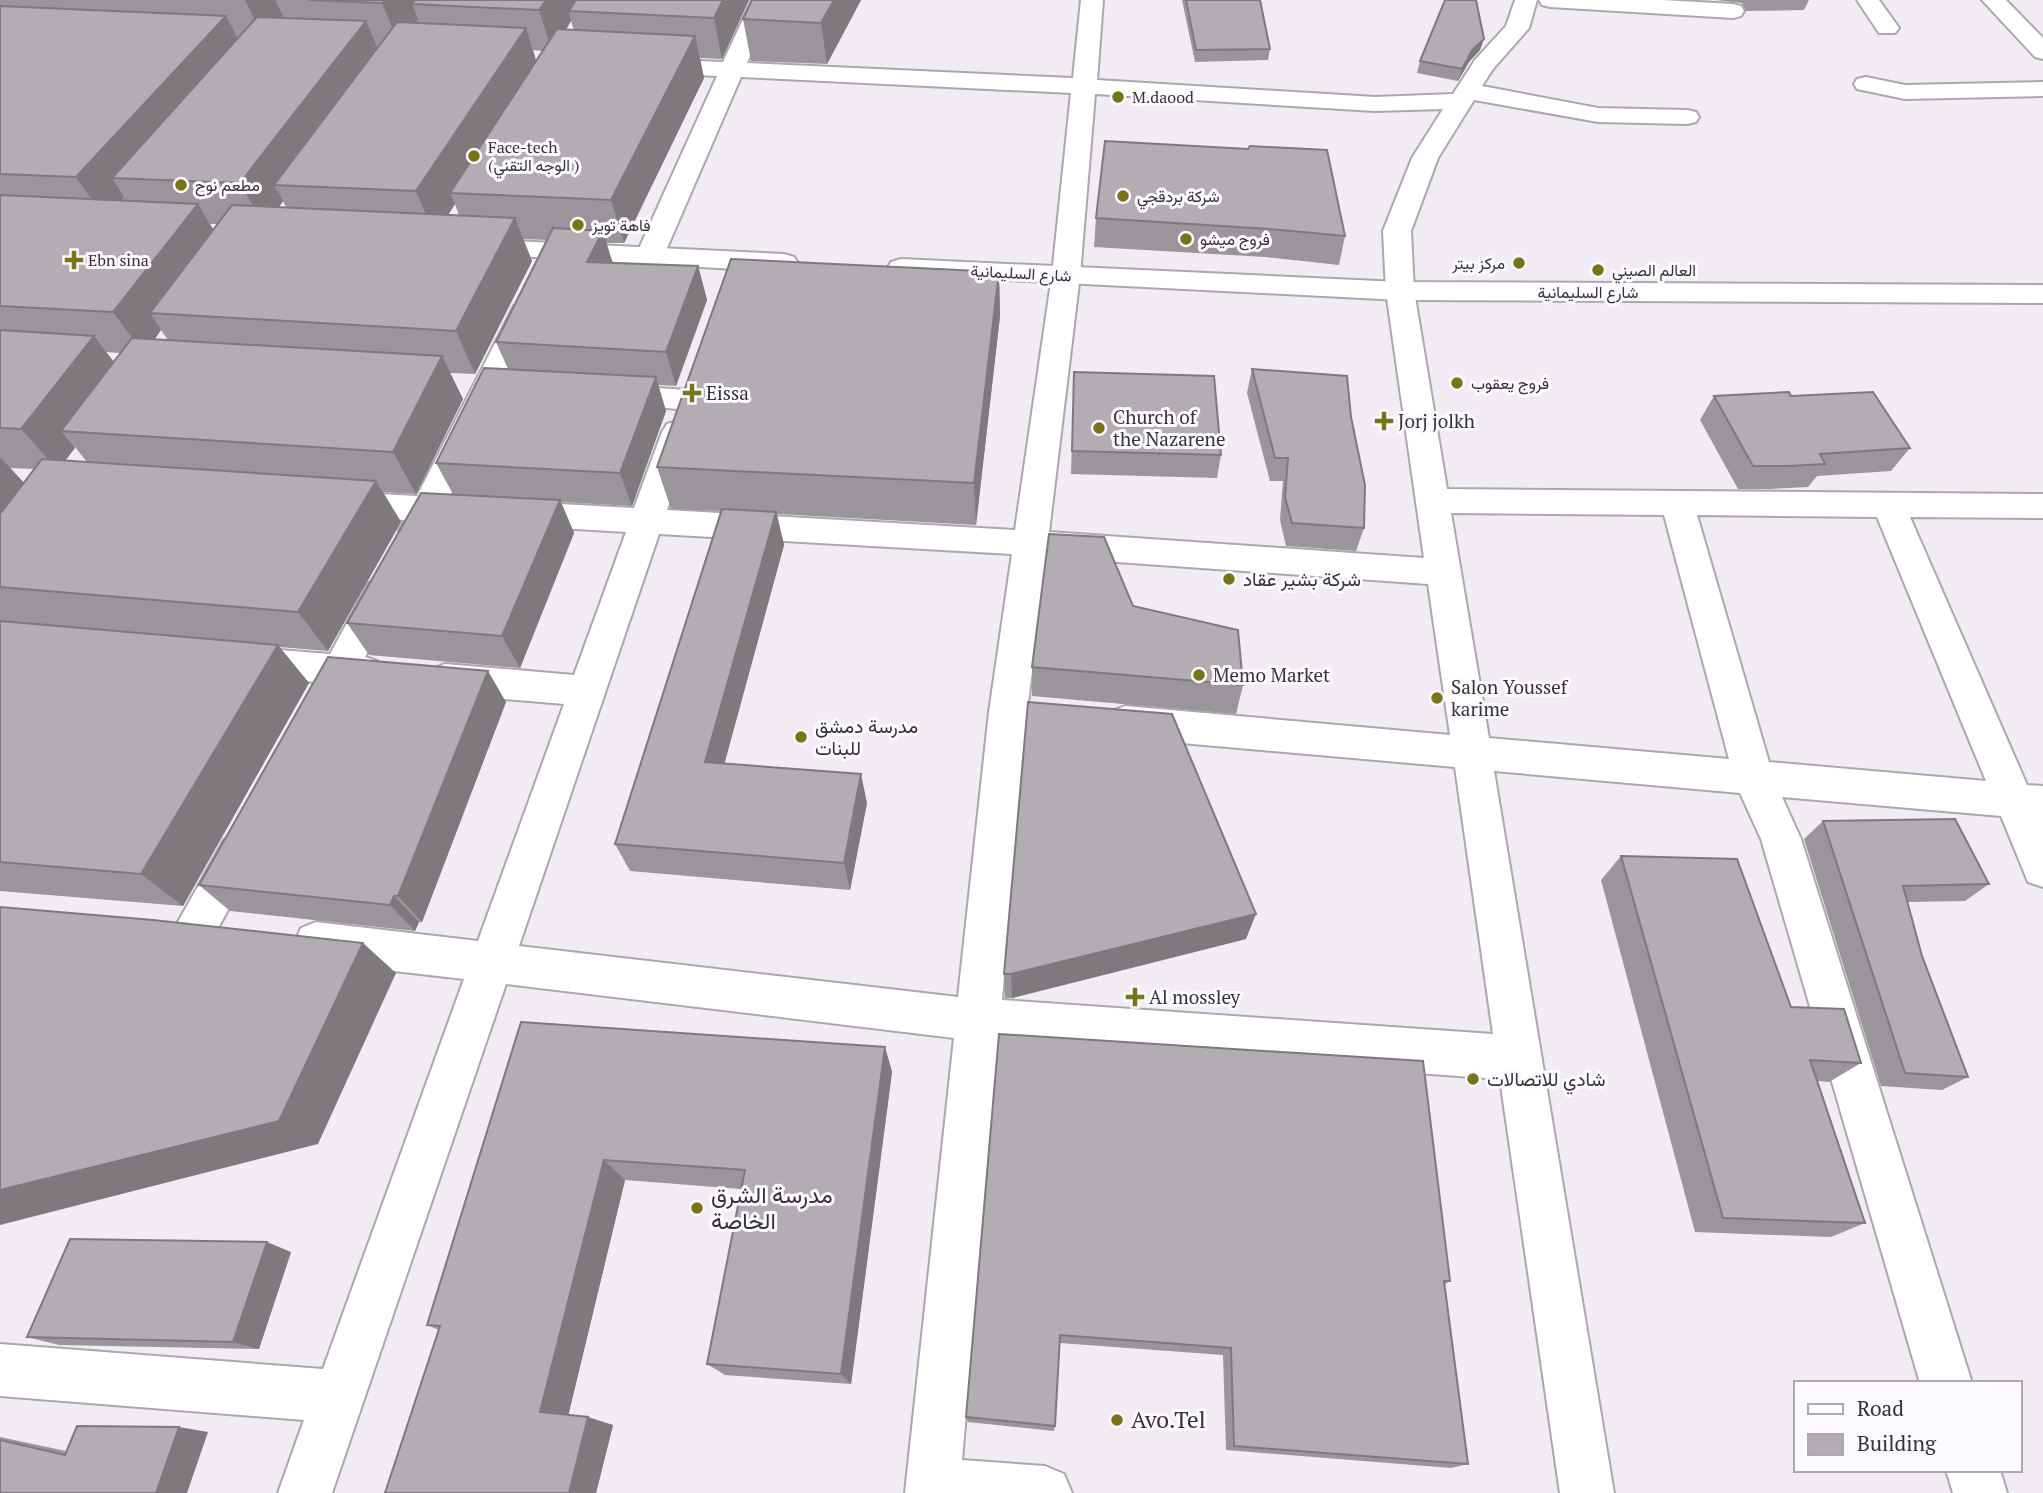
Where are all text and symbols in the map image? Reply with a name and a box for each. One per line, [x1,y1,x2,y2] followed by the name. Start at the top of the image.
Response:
[1132,86,1194,108] place label: M.daood
[1110,89,1126,105] marker: M.daood
[488,136,579,179] place label: Face-tech (الوجه التقني )
[466,148,482,164] marker: Face-tech (الوجه التقني )
[195,174,260,197] place label: مطعم نوح
[173,177,189,193] marker: مطعم نوح
[1137,185,1220,210] place label: شركة بردقجي
[1115,188,1131,204] marker: شركة بردقجي
[591,214,651,236] place label: فاهة تويز
[570,217,586,233] marker: فاهة تويز
[1200,228,1270,251] place label: فروج ميشو
[1178,231,1194,247] marker: فروج ميشو
[88,249,149,271] place label: Ebn sina
[66,252,82,268] marker: Ebn sina
[1451,252,1505,274] place label: مركز بيتر
[1511,255,1527,271] marker: مركز بيتر
[970,259,1072,288] street label: شارع السليمانية
[1612,259,1696,284] place label: العالم الصيني
[1590,262,1606,278] marker: العالم الصيني
[1538,281,1638,304] street label: شارع السليمانية
[1471,372,1549,395] place label: فروج يعقوب
[1449,375,1465,391] marker: فروج يعقوب
[706,380,749,405] place label: Eissa
[684,385,700,401] marker: Eissa
[1113,404,1225,451] place label: Church of the Nazarene
[1398,408,1475,433] place label: Jorj jolkh
[1376,413,1392,429] marker: Jorj jolkh
[1091,420,1107,436] marker: Church of the Nazarene
[1243,566,1361,591] place label: شركة بشير عقاد
[1221,571,1237,587] marker: شركة بشير عقاد
[1213,662,1330,687] place label: Memo Market
[1191,667,1207,683] marker: Memo Market
[1451,674,1569,721] place label: Salon Youssef karime
[1429,690,1445,706] marker: Salon Youssef karime
[815,713,918,760] place label: مدرسة دمشق للبنات
[793,729,809,745] marker: مدرسة دمشق للبنات
[1149,984,1241,1009] place label: Al mossley
[1127,989,1143,1005] marker: Al mossley
[1487,1066,1606,1095] place label: شادي للاتصالات
[1465,1071,1481,1087] marker: شادي للاتصالات
[711,1179,833,1236] place label: مدرسة الشرق الخاصة
[689,1200,705,1216] marker: مدرسة الشرق الخاصة
[1794,1381,2022,1472] legend
[1857,1394,1904,1422] text: Road
[1131,1404,1206,1435] place label: Avo.Tel
[1109,1412,1125,1428] marker: Avo.Tel
[1857,1429,1937,1457] text: Building

